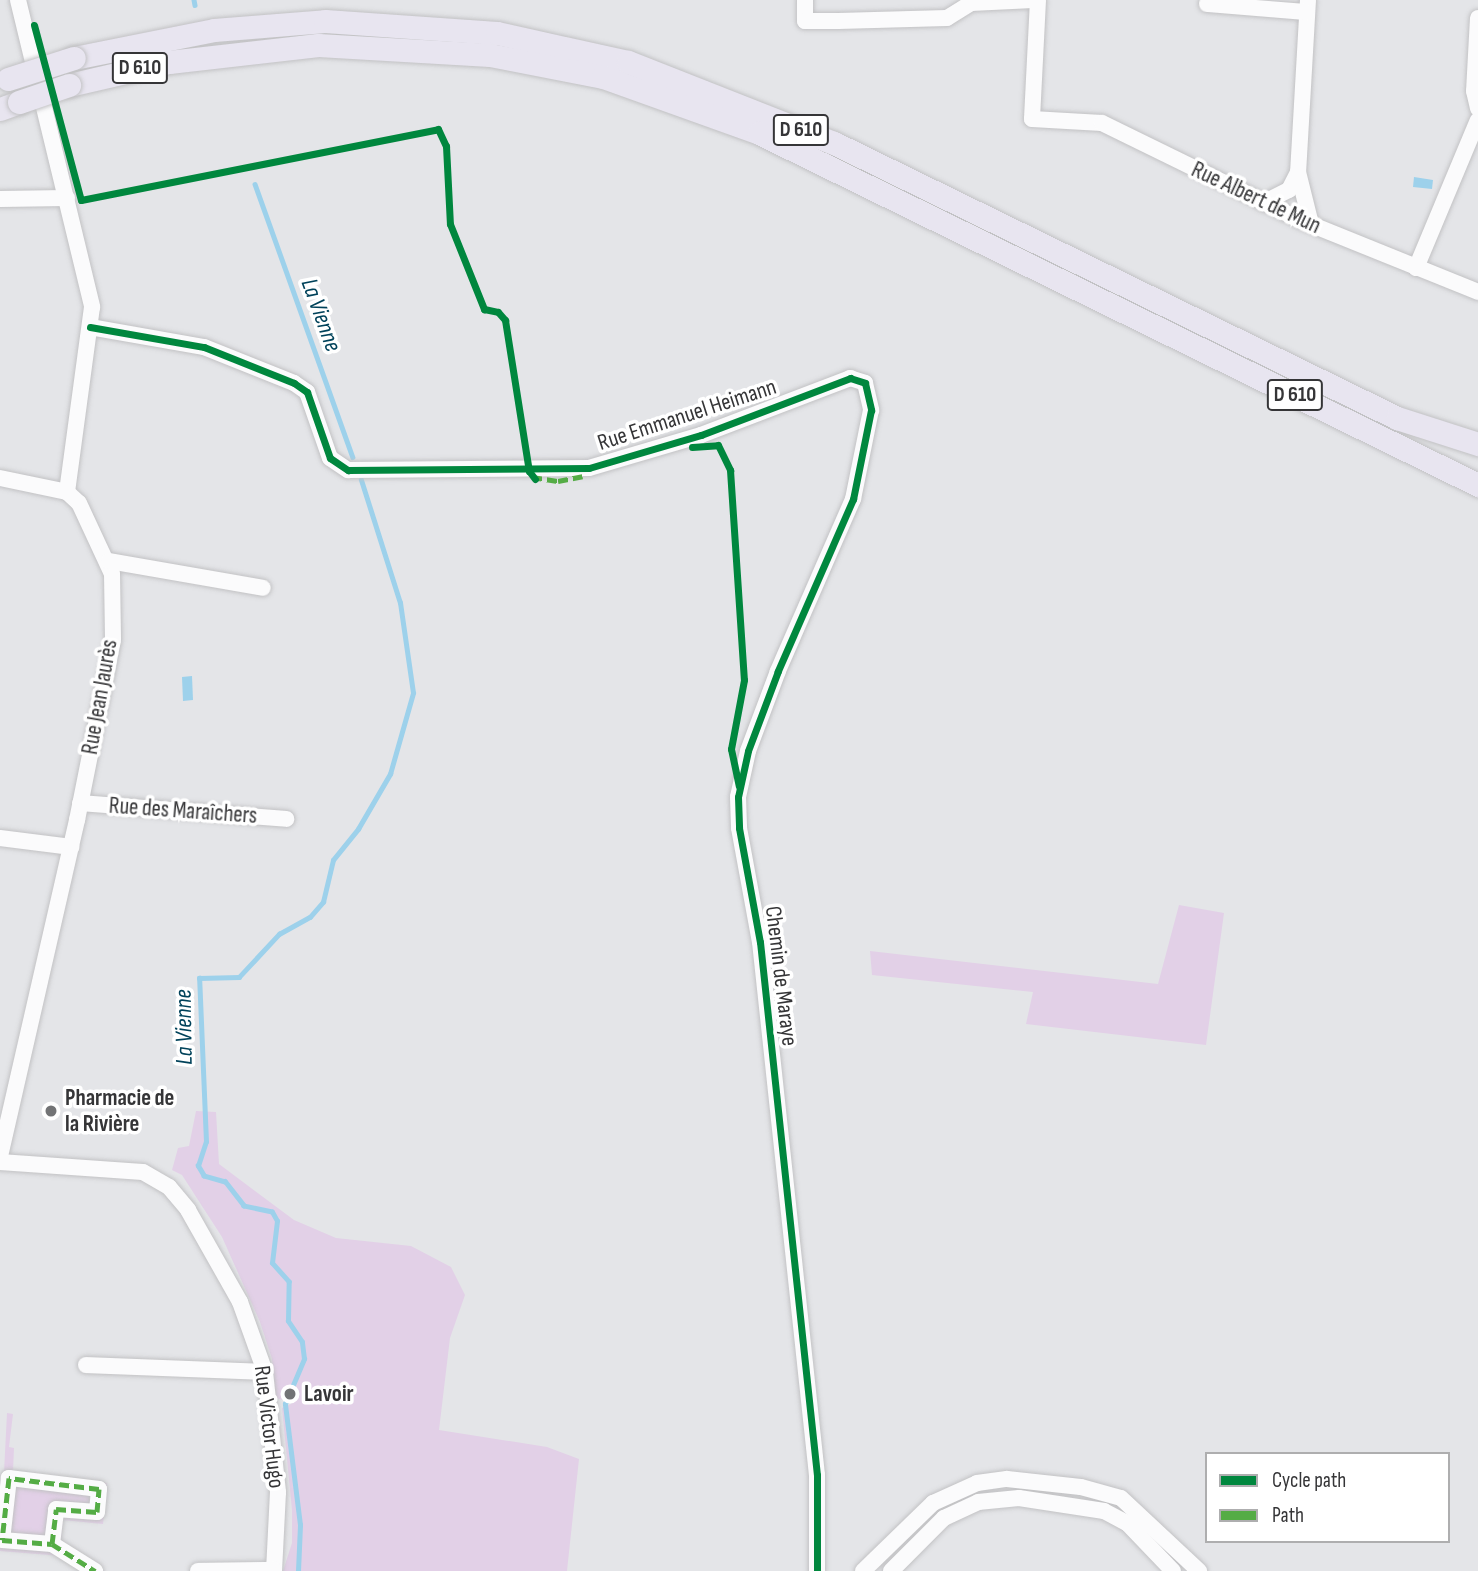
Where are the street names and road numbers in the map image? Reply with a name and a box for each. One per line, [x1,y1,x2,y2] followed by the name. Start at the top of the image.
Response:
[110,50,170,86] road number: D 610
[771,113,831,148] road number: D 610
[1187,156,1325,240] street label: Rue Albert de Mun
[594,373,780,457] street label: Rue Emmanuel Heimann
[1265,378,1325,412] road number: D 610
[76,637,124,757] street label: Rue Jean Jaurès
[108,792,258,830] street label: Rue des Maraîchers
[759,905,803,1047] street label: Chemin de Maraye
[248,1364,290,1490] street label: Rue Victor Hugo

